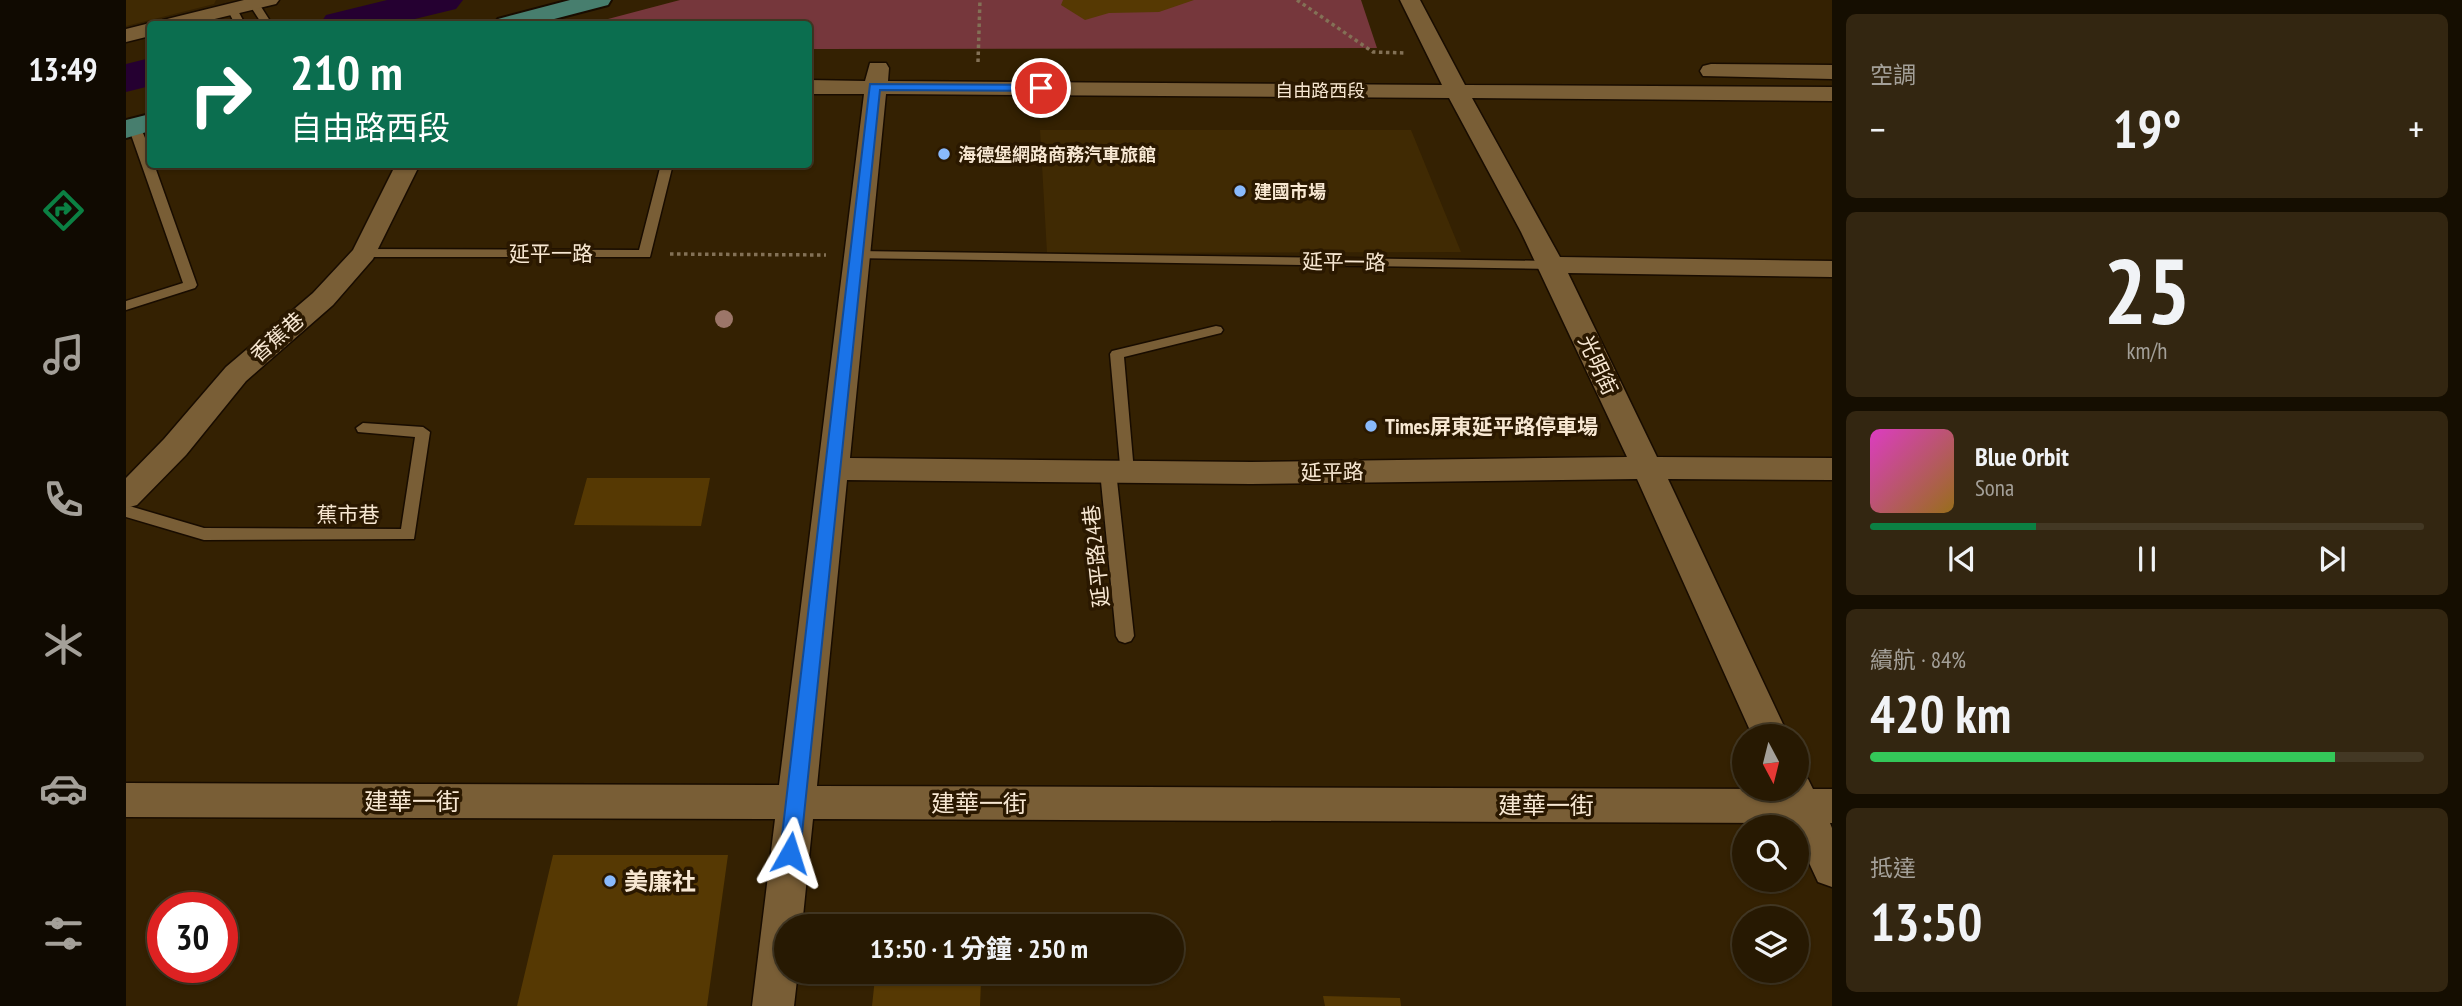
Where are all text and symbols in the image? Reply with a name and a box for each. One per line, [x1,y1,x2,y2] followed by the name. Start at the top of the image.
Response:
[290,40,403,104] text: 210 m
[28,48,98,90] text: 13:49
[175,49,266,140] icon: right
[1011,58,1071,118] pin
[1870,60,1916,89] text: 空調
[1022,69,1060,107] icon: arrive
[1275,79,1365,102] street label: 自由路西段
[2113,95,2181,162] text: 19°
[1870,104,1886,153] text: −
[2408,104,2424,153] text: +
[290,106,450,148] text: 自由路西段
[958,143,1156,166] place label: 海德堡網路商務汽車旅館
[936,146,952,162] marker: 海德堡網路商務汽車旅館
[1254,180,1326,203] place label: 建國市場
[1232,183,1248,199] marker: 建國市場
[39,186,88,235] icon: directions
[2104,231,2191,349] text: 25
[509,240,593,267] street label: 延平一路
[1302,248,1386,276] street label: 延平一路
[244,306,310,368] street label: 香蕉巷
[39,330,88,379] icon: music
[1572,331,1624,399] street label: 光明街
[2127,336,2167,365] text: km/h
[1385,413,1598,440] place label: Times屏東延平路停車場
[1363,418,1379,434] marker: Times屏東延平路停車場
[1975,440,2069,473] text: Blue Orbit
[1300,458,1364,486] street label: 延平路
[1975,473,2014,502] text: Sona
[39,475,88,524] icon: phone
[317,501,380,528] street label: 蕉市巷
[1077,503,1115,609] street label: 延平路24巷
[1943,540,1981,578] icon: previous
[2128,540,2166,578] icon: pause
[2313,540,2351,578] icon: next
[39,620,88,669] icon: climate
[1870,645,1966,674] text: 續航 · 84%
[1870,680,2011,747] text: 420 km
[1732,724,1810,802] north arrow
[1732,724,1809,983] map controls
[39,764,88,813] icon: car
[364,786,460,817] street label: 建華一街
[931,788,1027,819] street label: 建華一街
[1498,790,1594,821] street label: 建華一街
[1732,815,1809,892] button: search
[753,816,827,890] position arrow
[1870,853,1916,882] text: 抵達
[624,866,696,897] place label: 美廉社
[602,873,618,889] marker: 美廉社
[1870,888,1982,955] text: 13:50
[147,892,238,983] speed limit sign: 30
[1732,906,1809,983] button: layers
[39,909,88,958] icon: filters
[870,932,1088,965] text: 13:50 · 1 分鐘 · 250 m

